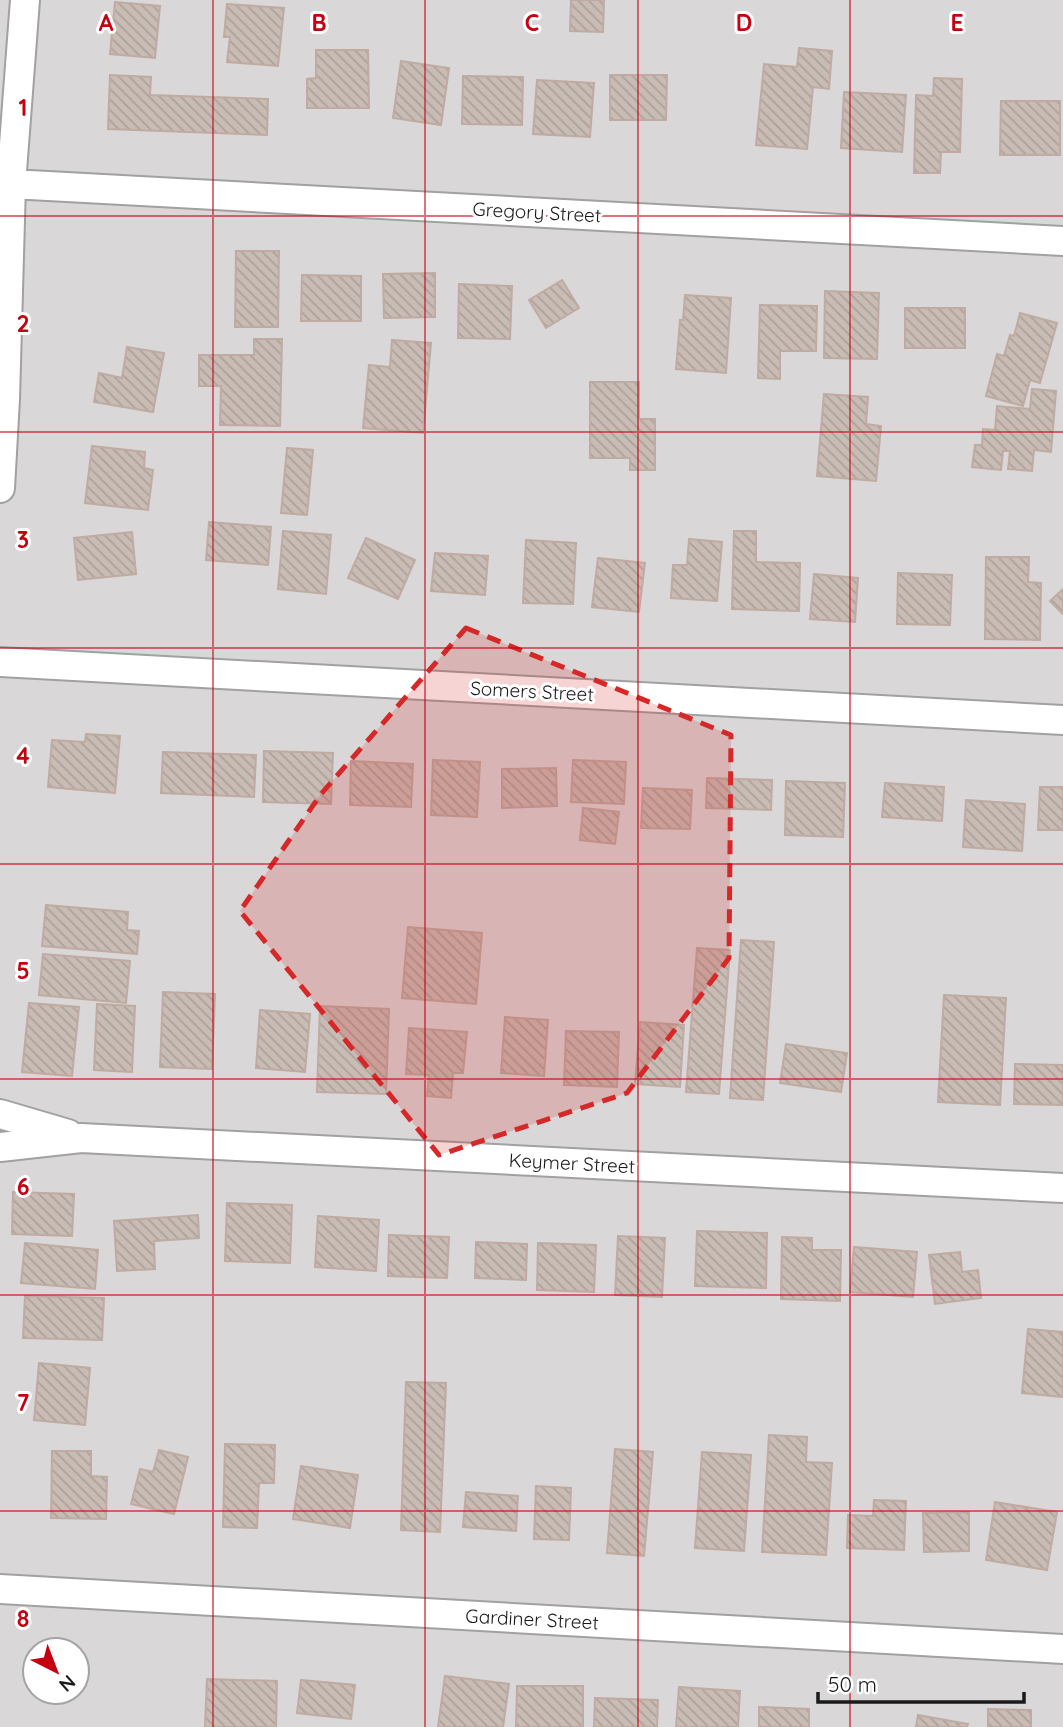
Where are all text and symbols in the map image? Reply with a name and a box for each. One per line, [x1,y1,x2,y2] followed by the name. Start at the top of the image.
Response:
[99,8,114,37] text: A
[311,8,327,37] text: B
[525,8,539,37] text: C
[736,8,752,37] text: D
[950,8,964,37] text: E
[19,93,27,122] text: 1
[472,197,602,227] street label: Gregory Street
[16,309,30,338] text: 2
[17,525,29,554] text: 3
[470,676,594,706] street label: Somers Street
[16,741,30,770] text: 4
[16,956,30,985] text: 5
[508,1148,636,1178] street label: Keymer Street
[17,1172,29,1201] text: 6
[17,1388,30,1417] text: 7
[17,1604,29,1633] text: 8
[465,1604,599,1634] street label: Gardiner Street
[21,1636,91,1706] north arrow
[818,1660,1024,1704] scale bar
[54,1670,81,1697] text: N
[828,1671,877,1697] text: 50 m

